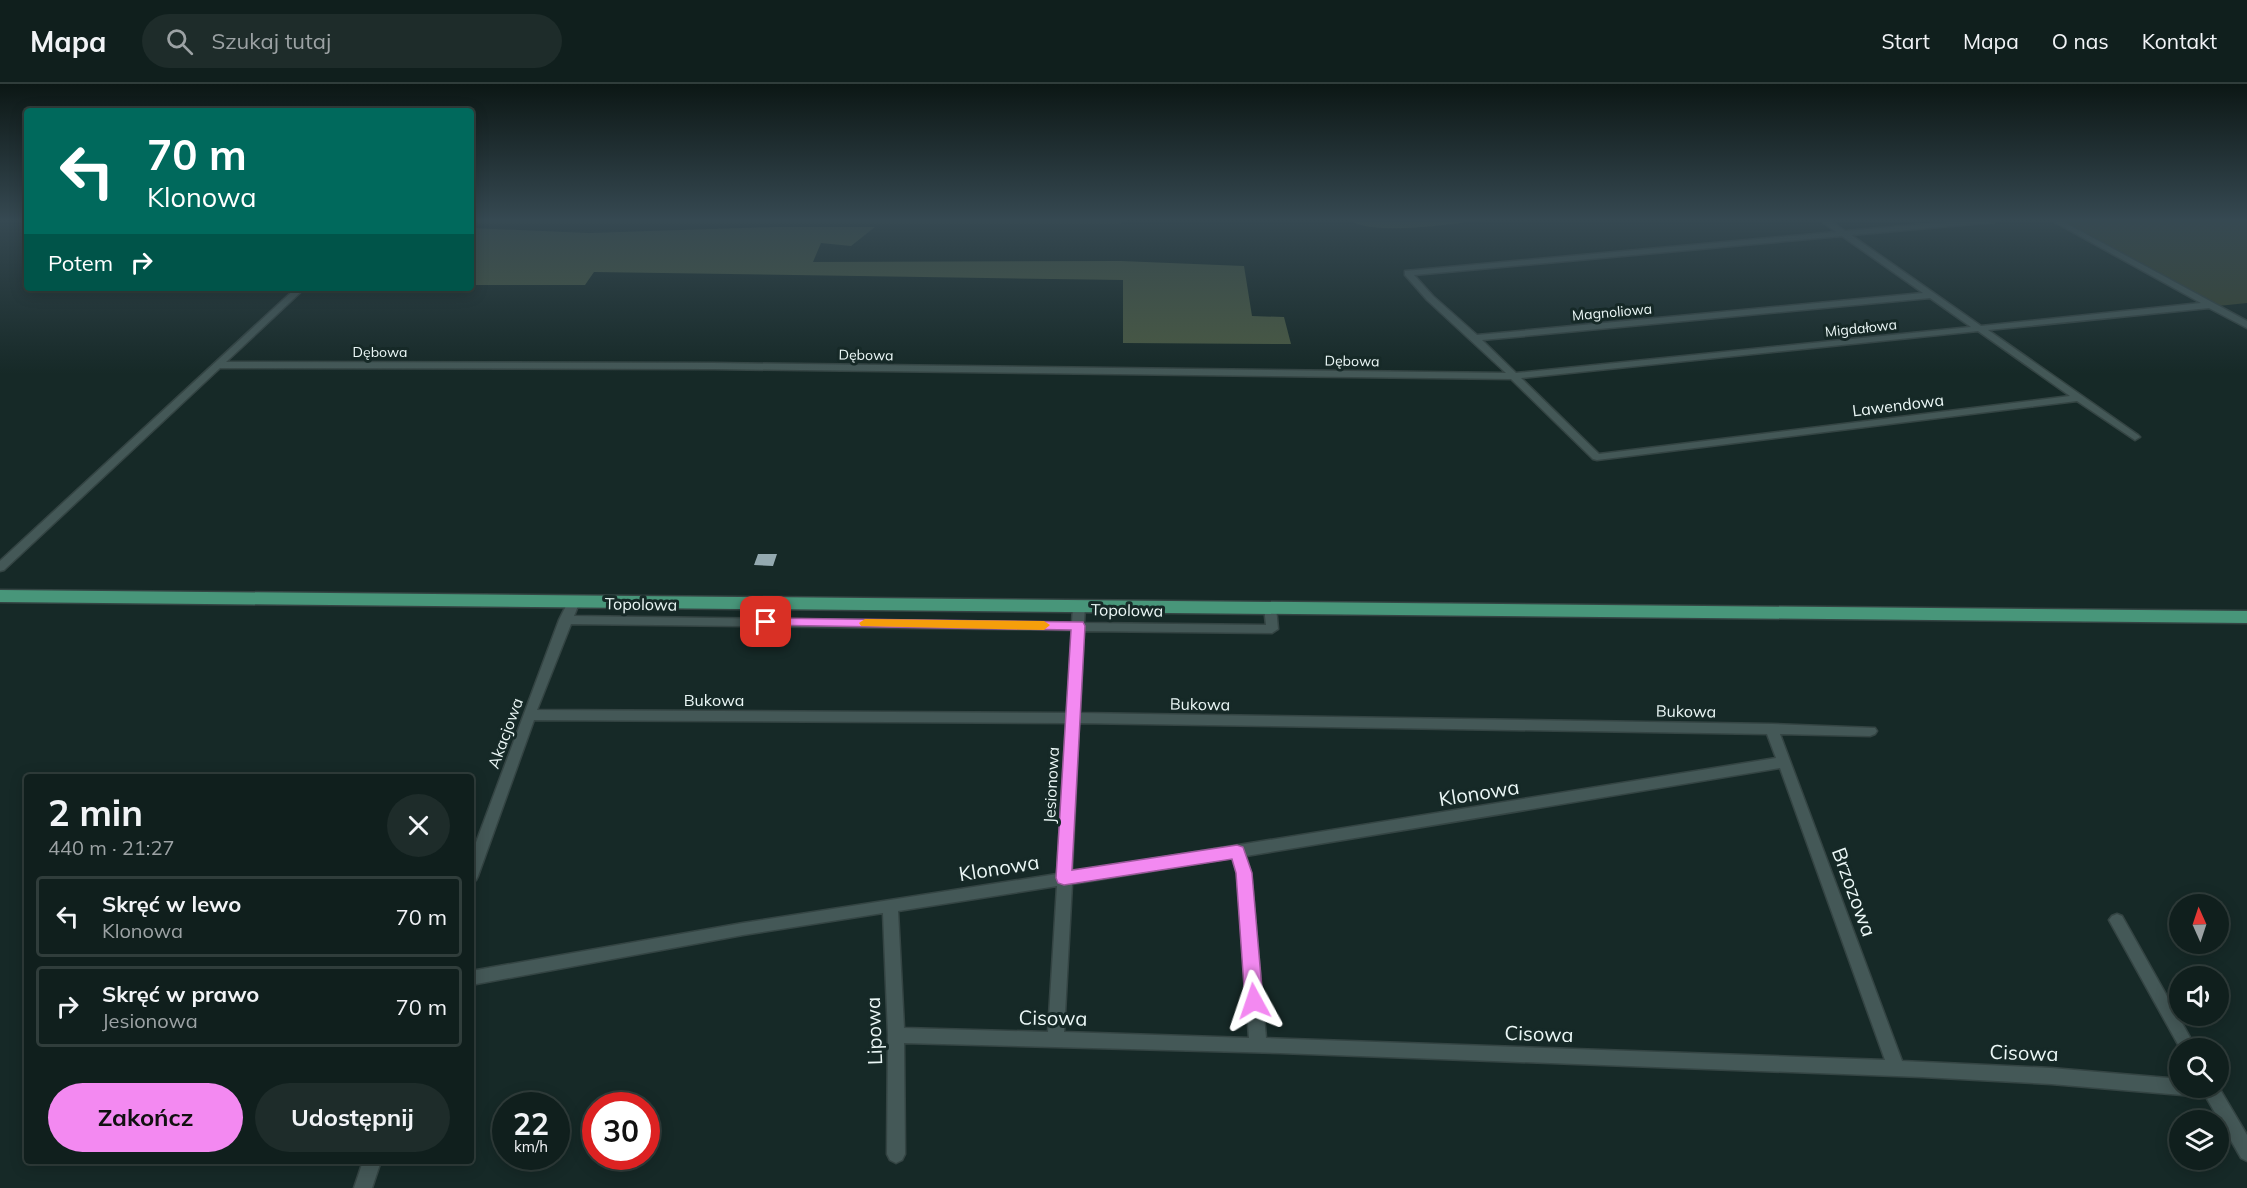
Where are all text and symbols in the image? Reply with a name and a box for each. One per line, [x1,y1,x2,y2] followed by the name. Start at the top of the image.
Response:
[142,14,562,68] search box
[30,24,106,59] text: Mapa
[163,25,196,58] icon: search
[211,27,331,55] text: Szukaj tutaj
[1881,28,1930,54] text: Start
[1963,28,2019,54] text: Mapa
[2052,28,2109,54] text: O nas
[2142,28,2217,54] text: Kontakt
[147,128,247,181] text: 70 m
[48,132,126,210] icon: left
[147,180,256,214] text: Klonowa
[125,246,158,279] icon: right
[48,249,113,277] text: Potem
[1571,300,1653,324] street label: Magnoliowa
[1824,315,1898,341] street label: Migdałowa
[353,343,407,361] street label: Dębowa
[838,346,894,364] street label: Dębowa
[1324,352,1380,370] street label: Dębowa
[1851,389,1945,421] street label: Lawendowa
[605,593,677,615] street label: Topolowa
[740,596,791,647] pin
[1091,599,1163,621] street label: Topolowa
[749,605,782,638] icon: arrive
[684,690,744,710] street label: Bukowa
[1170,693,1230,715] street label: Bukowa
[483,695,527,771] street label: Akacjowa
[1656,700,1716,722] street label: Bukowa
[1039,746,1063,824] street label: Jesionowa
[1437,774,1521,811] street label: Klonowa
[48,790,143,835] text: 2 min
[387,794,450,857] button: close
[48,835,174,860] text: 440 m · 21:27
[1827,844,1882,940] street label: Brzozowa
[957,849,1041,886] street label: Klonowa
[102,890,241,918] text: Skręć w lewo
[2169,894,2229,954] north arrow
[2169,894,2229,1170] map controls
[51,900,84,933] icon: left
[396,903,447,931] text: 70 m
[102,918,183,943] text: Klonowa
[2169,966,2229,1026] button: sound
[1222,969,1286,1033] position arrow
[102,980,259,1008] text: Skręć w prawo
[51,990,84,1023] icon: right
[396,993,447,1021] text: 70 m
[860,997,887,1065] street label: Lipowa
[1018,1004,1088,1031] street label: Cisowa
[102,1008,198,1033] text: Jesionowa
[1504,1020,1574,1047] street label: Cisowa
[2169,1038,2229,1098] button: search
[1989,1039,2059,1066] street label: Cisowa
[48,1083,243,1152] button: Zakończ
[255,1083,450,1152] button: Udostępnij
[582,1092,660,1170] speed limit sign: 30
[513,1105,549,1143] text: 22
[2169,1110,2229,1170] button: layers
[514,1137,548,1156] text: km/h

